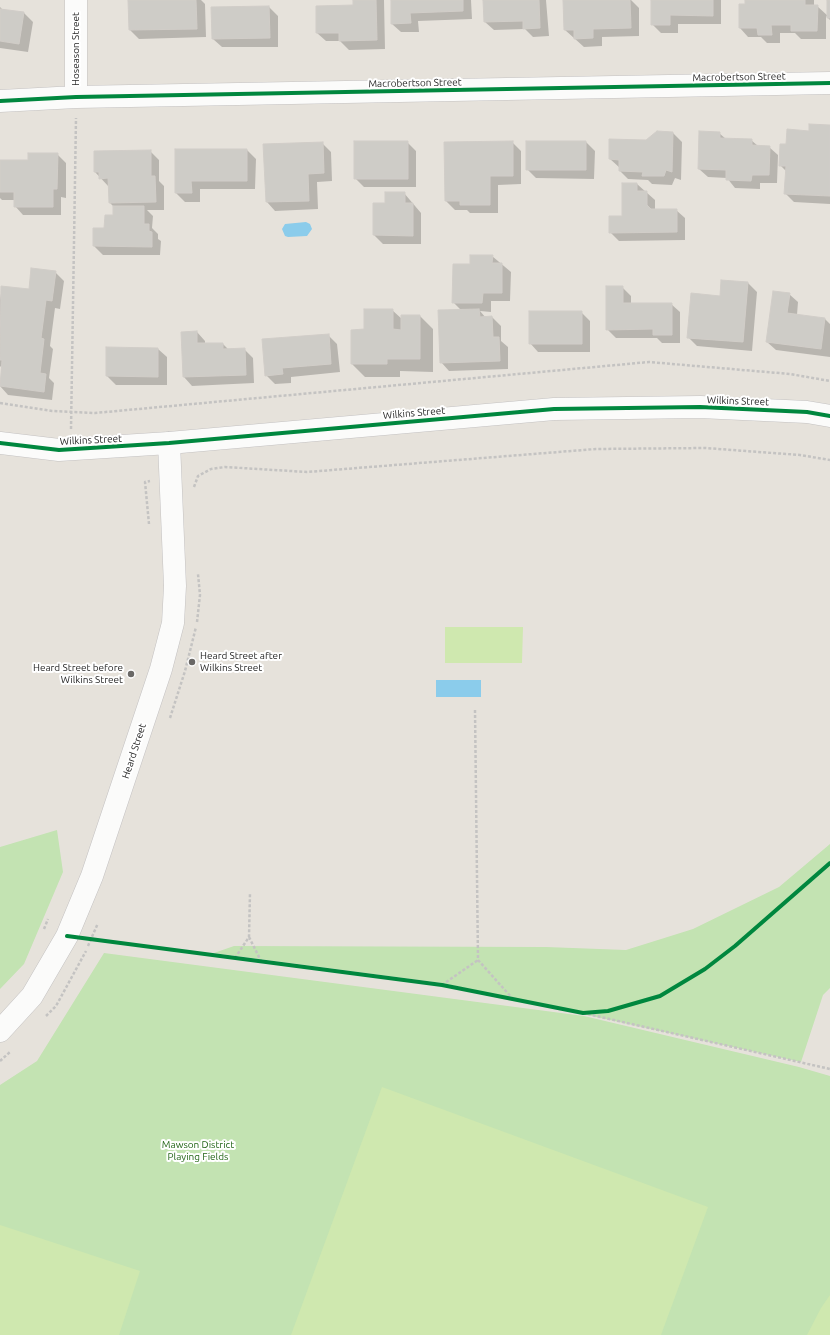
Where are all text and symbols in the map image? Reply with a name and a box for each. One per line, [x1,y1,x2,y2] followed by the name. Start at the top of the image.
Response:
[70,12,82,86] street label: Hoseason Street
[692,70,786,84] street label: Macrobertson Street
[368,76,462,90] street label: Macrobertson Street
[707,394,769,408] street label: Wilkins Street
[382,404,446,422] street label: Wilkins Street
[60,432,122,448] street label: Wilkins Street
[200,650,282,674] place label: Heard Street after Wilkins Street
[187,657,197,667] marker: Heard Street after Wilkins Street
[33,662,123,686] place label: Heard Street before Wilkins Street
[126,669,136,679] marker: Heard Street before Wilkins Street
[119,722,149,780] street label: Heard Street
[162,1139,234,1162] park label: Mawson District Playing Fields

